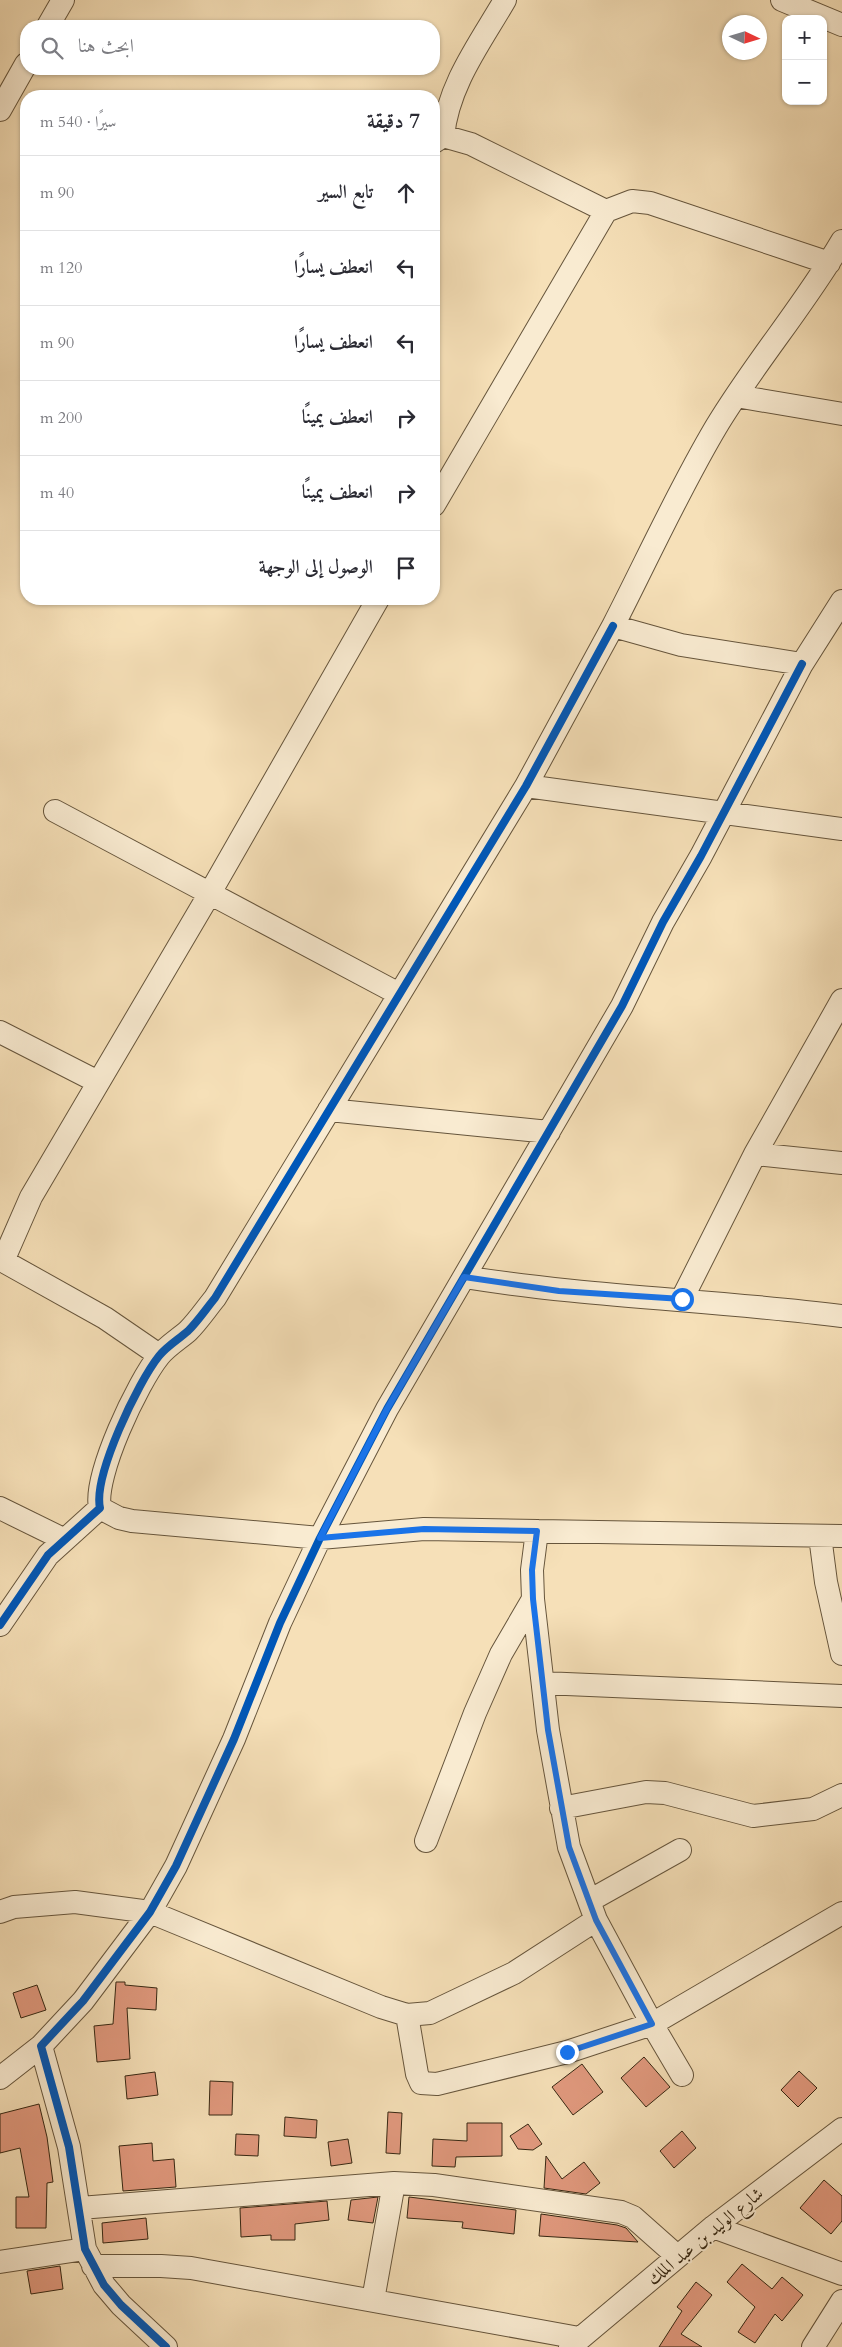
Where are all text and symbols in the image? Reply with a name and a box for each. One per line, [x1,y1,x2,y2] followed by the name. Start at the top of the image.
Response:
[722,15,767,60] north arrow
[782,15,827,105] map controls
[782,15,827,60] button: +
[20,20,440,75] search box
[78,33,134,59] text: ابحث هنا
[38,34,66,62] icon: search
[782,60,827,105] button: −
[367,107,420,136] text: 7 دقيقة
[40,111,116,133] text: سيرًا · 540 m
[318,179,373,205] text: تابع السير
[392,179,420,207] icon: ahead
[40,182,74,204] text: 90 m
[294,254,373,280] text: انعطف يسارًا
[392,254,420,282] icon: left
[40,257,82,279] text: 120 m
[294,329,373,355] text: انعطف يسارًا
[392,329,420,357] icon: left
[40,332,74,354] text: 90 m
[302,404,373,430] text: انعطف يمينًا
[392,404,420,432] icon: right
[40,407,82,429] text: 200 m
[302,479,373,505] text: انعطف يمينًا
[392,479,420,507] icon: right
[40,482,74,504] text: 40 m
[259,554,373,580] text: الوصول إلى الوجهة
[392,554,420,582] icon: arrive
[671,1288,694,1311] route start
[556,2041,579,2064] route end
[642,2182,770,2293] street label: شارع الوليد بن عبد الملك

